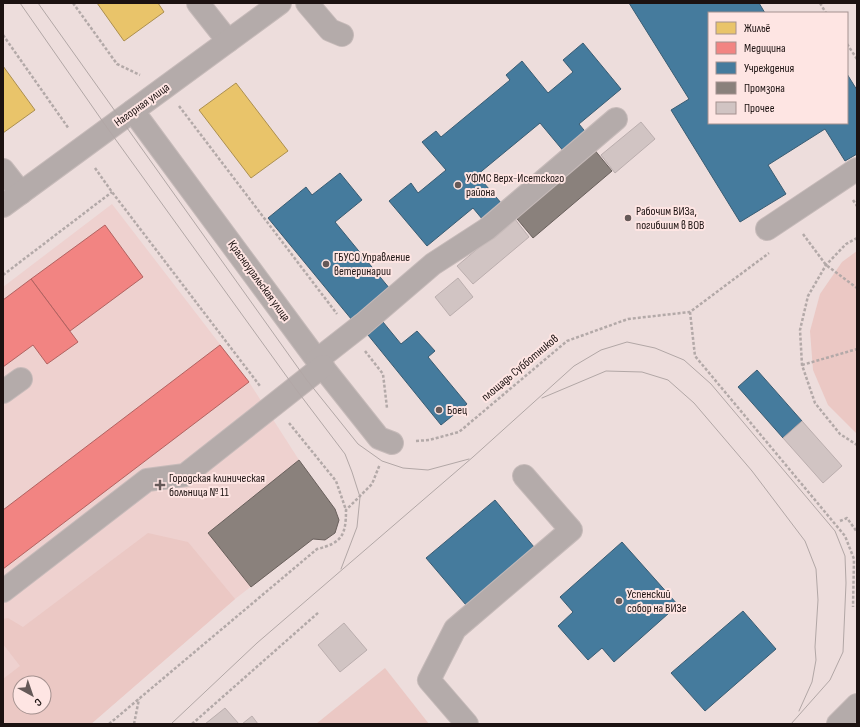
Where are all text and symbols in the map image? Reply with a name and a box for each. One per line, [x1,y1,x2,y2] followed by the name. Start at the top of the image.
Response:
[708,12,848,124] legend
[744,21,771,36] text: Жильё
[744,41,786,56] text: Медицина
[744,61,795,76] text: Учреждения
[111,80,173,130] street label: Нагорная улица
[744,81,785,96] text: Промзона
[744,101,775,116] text: Прочее
[466,171,564,200] place label: УФМС Верх-Исетского района
[453,180,463,190] marker: УФМС Верх-Исетского района
[636,204,704,233] place label: Рабочим ВИЗа, погибшим в ВОВ
[623,213,633,223] marker: Рабочим ВИЗа, погибшим в ВОВ
[225,238,294,325] street label: Красноуральская улица
[334,250,410,279] place label: ГБУСО Управление ветеринарии
[321,259,331,269] marker: ГБУСО Управление ветеринарии
[478,331,562,405] street label: площадь Субботников
[447,403,467,418] place label: Боец
[434,405,444,415] marker: Боец
[169,471,265,500] place label: Городская клиническая больница № 11
[154,479,166,491] marker: Городская клиническая больница № 11
[627,587,687,616] place label: Успенский собор на ВИЗе
[614,596,624,606] marker: Успенский собор на ВИЗе
[12,675,52,715] north arrow
[31,695,44,709] text: С

